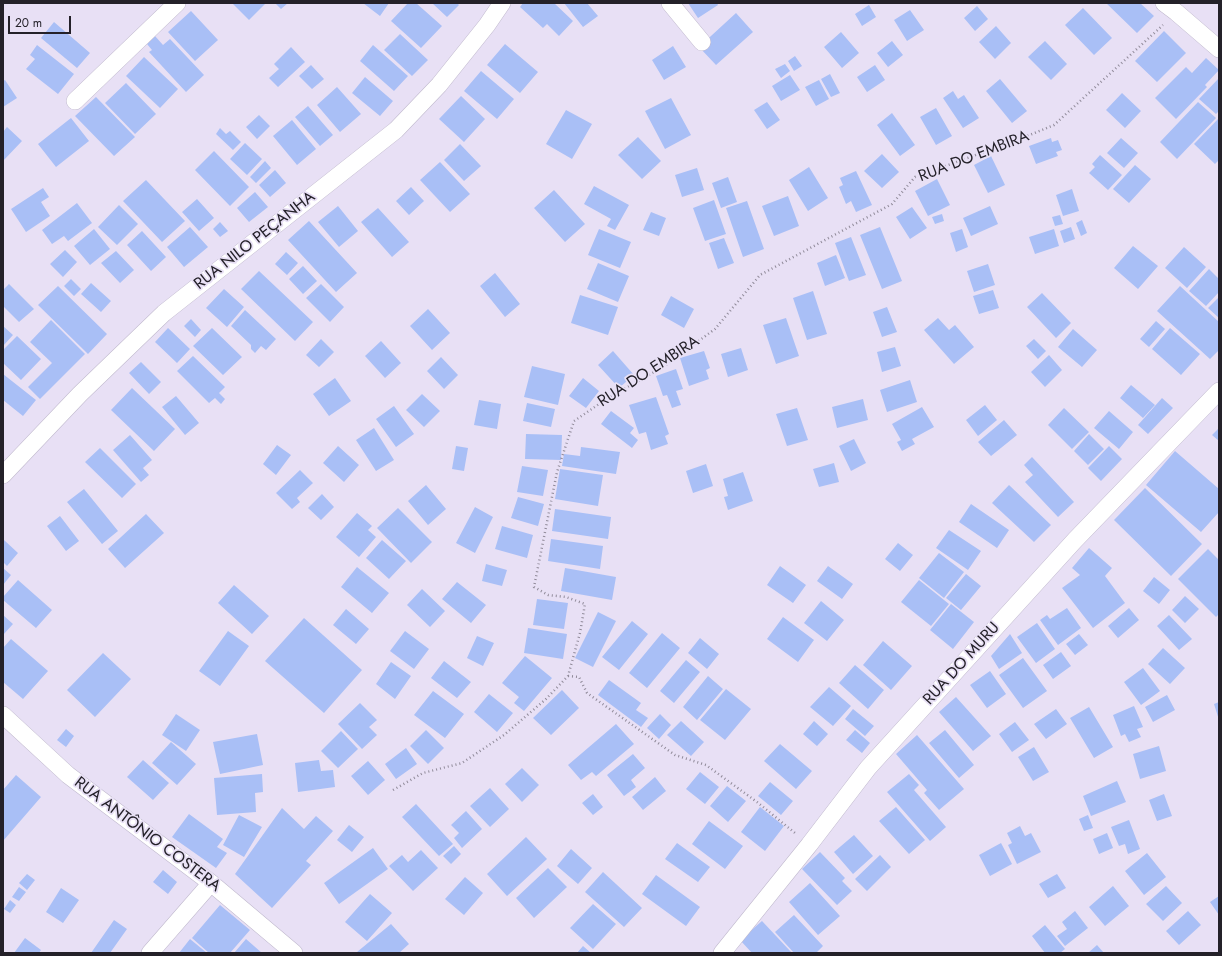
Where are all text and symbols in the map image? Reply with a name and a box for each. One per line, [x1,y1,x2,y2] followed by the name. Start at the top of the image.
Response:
[10,8,73,34] scale bar
[15,14,42,32] text: 20 m
[916,127,1032,187] street label: RUA DO EMBIRA
[191,188,319,294] street label: RUA NILO PEÇANHA
[595,332,703,412] street label: RUA DO EMBIRA
[920,619,1004,709] street label: RUA DO MURU
[70,774,224,896] street label: RUA ANTÔNIO COSTERA

